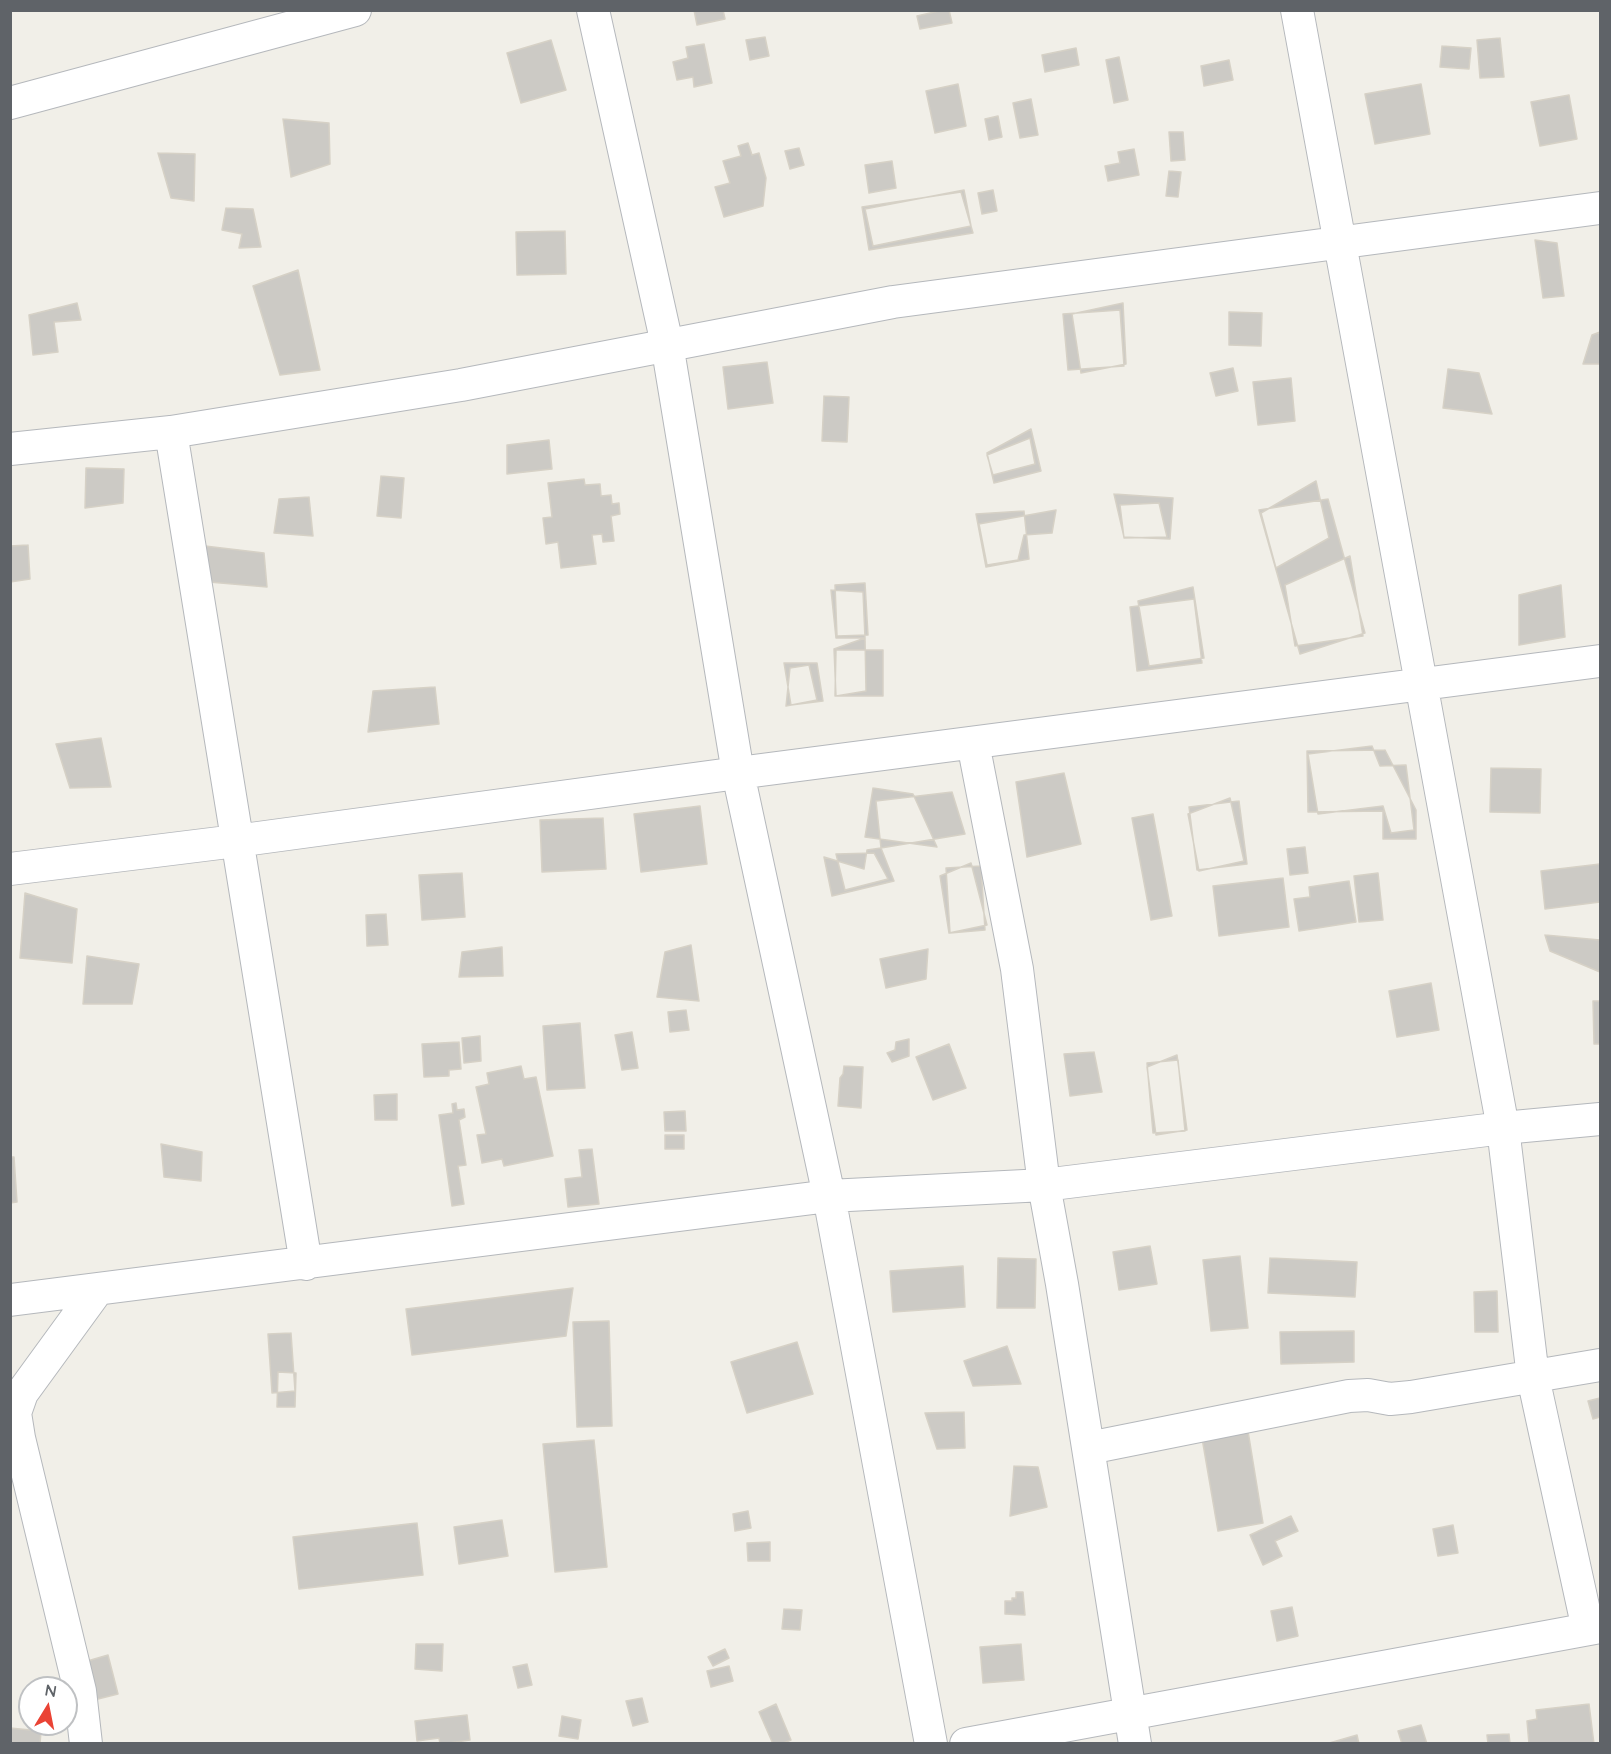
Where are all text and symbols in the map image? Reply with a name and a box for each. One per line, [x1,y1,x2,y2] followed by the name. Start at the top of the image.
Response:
[18,1676,78,1736] north arrow
[43,1679,58,1701] text: N

